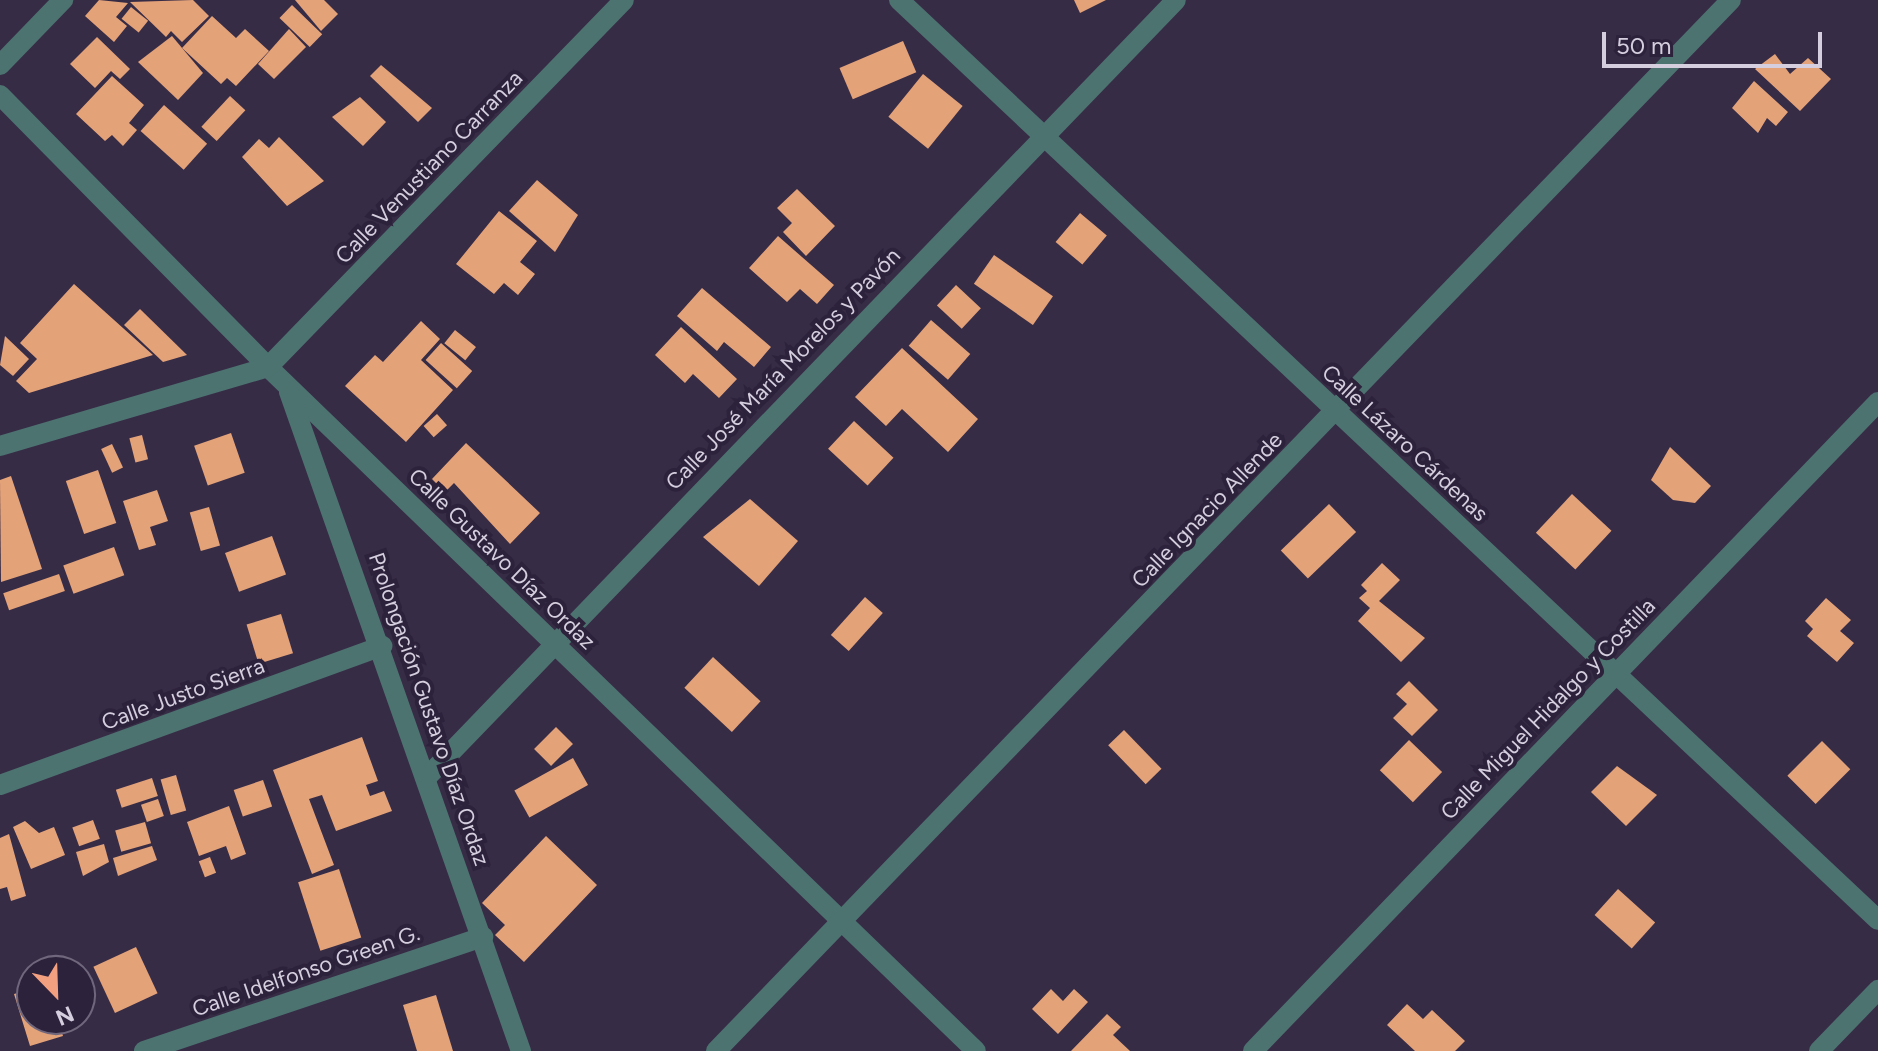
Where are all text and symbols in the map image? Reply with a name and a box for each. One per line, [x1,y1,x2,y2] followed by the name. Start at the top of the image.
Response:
[1606,16,1826,66] scale bar
[1616,31,1672,60] text: 50 m
[330,65,528,269] street label: Calle Venustiano Carranza
[660,243,906,495] street label: Calle José María Morelos y Pavón
[1316,359,1494,527] street label: Calle Lázaro Cárdenas
[1126,427,1288,593] street label: Calle Ignacio Allende
[403,463,601,655] street label: Calle Gustavo Díaz Ordaz
[363,549,495,869] street label: Prolongación Gustavo Díaz Ordaz
[1435,593,1661,825] street label: Calle Miguel Hidalgo y Costilla
[98,652,268,736] street label: Calle Justo Sierra
[189,920,423,1022] street label: Calle Idelfonso Green G.
[16,955,96,1035] north arrow
[52,1000,78,1031] text: N

